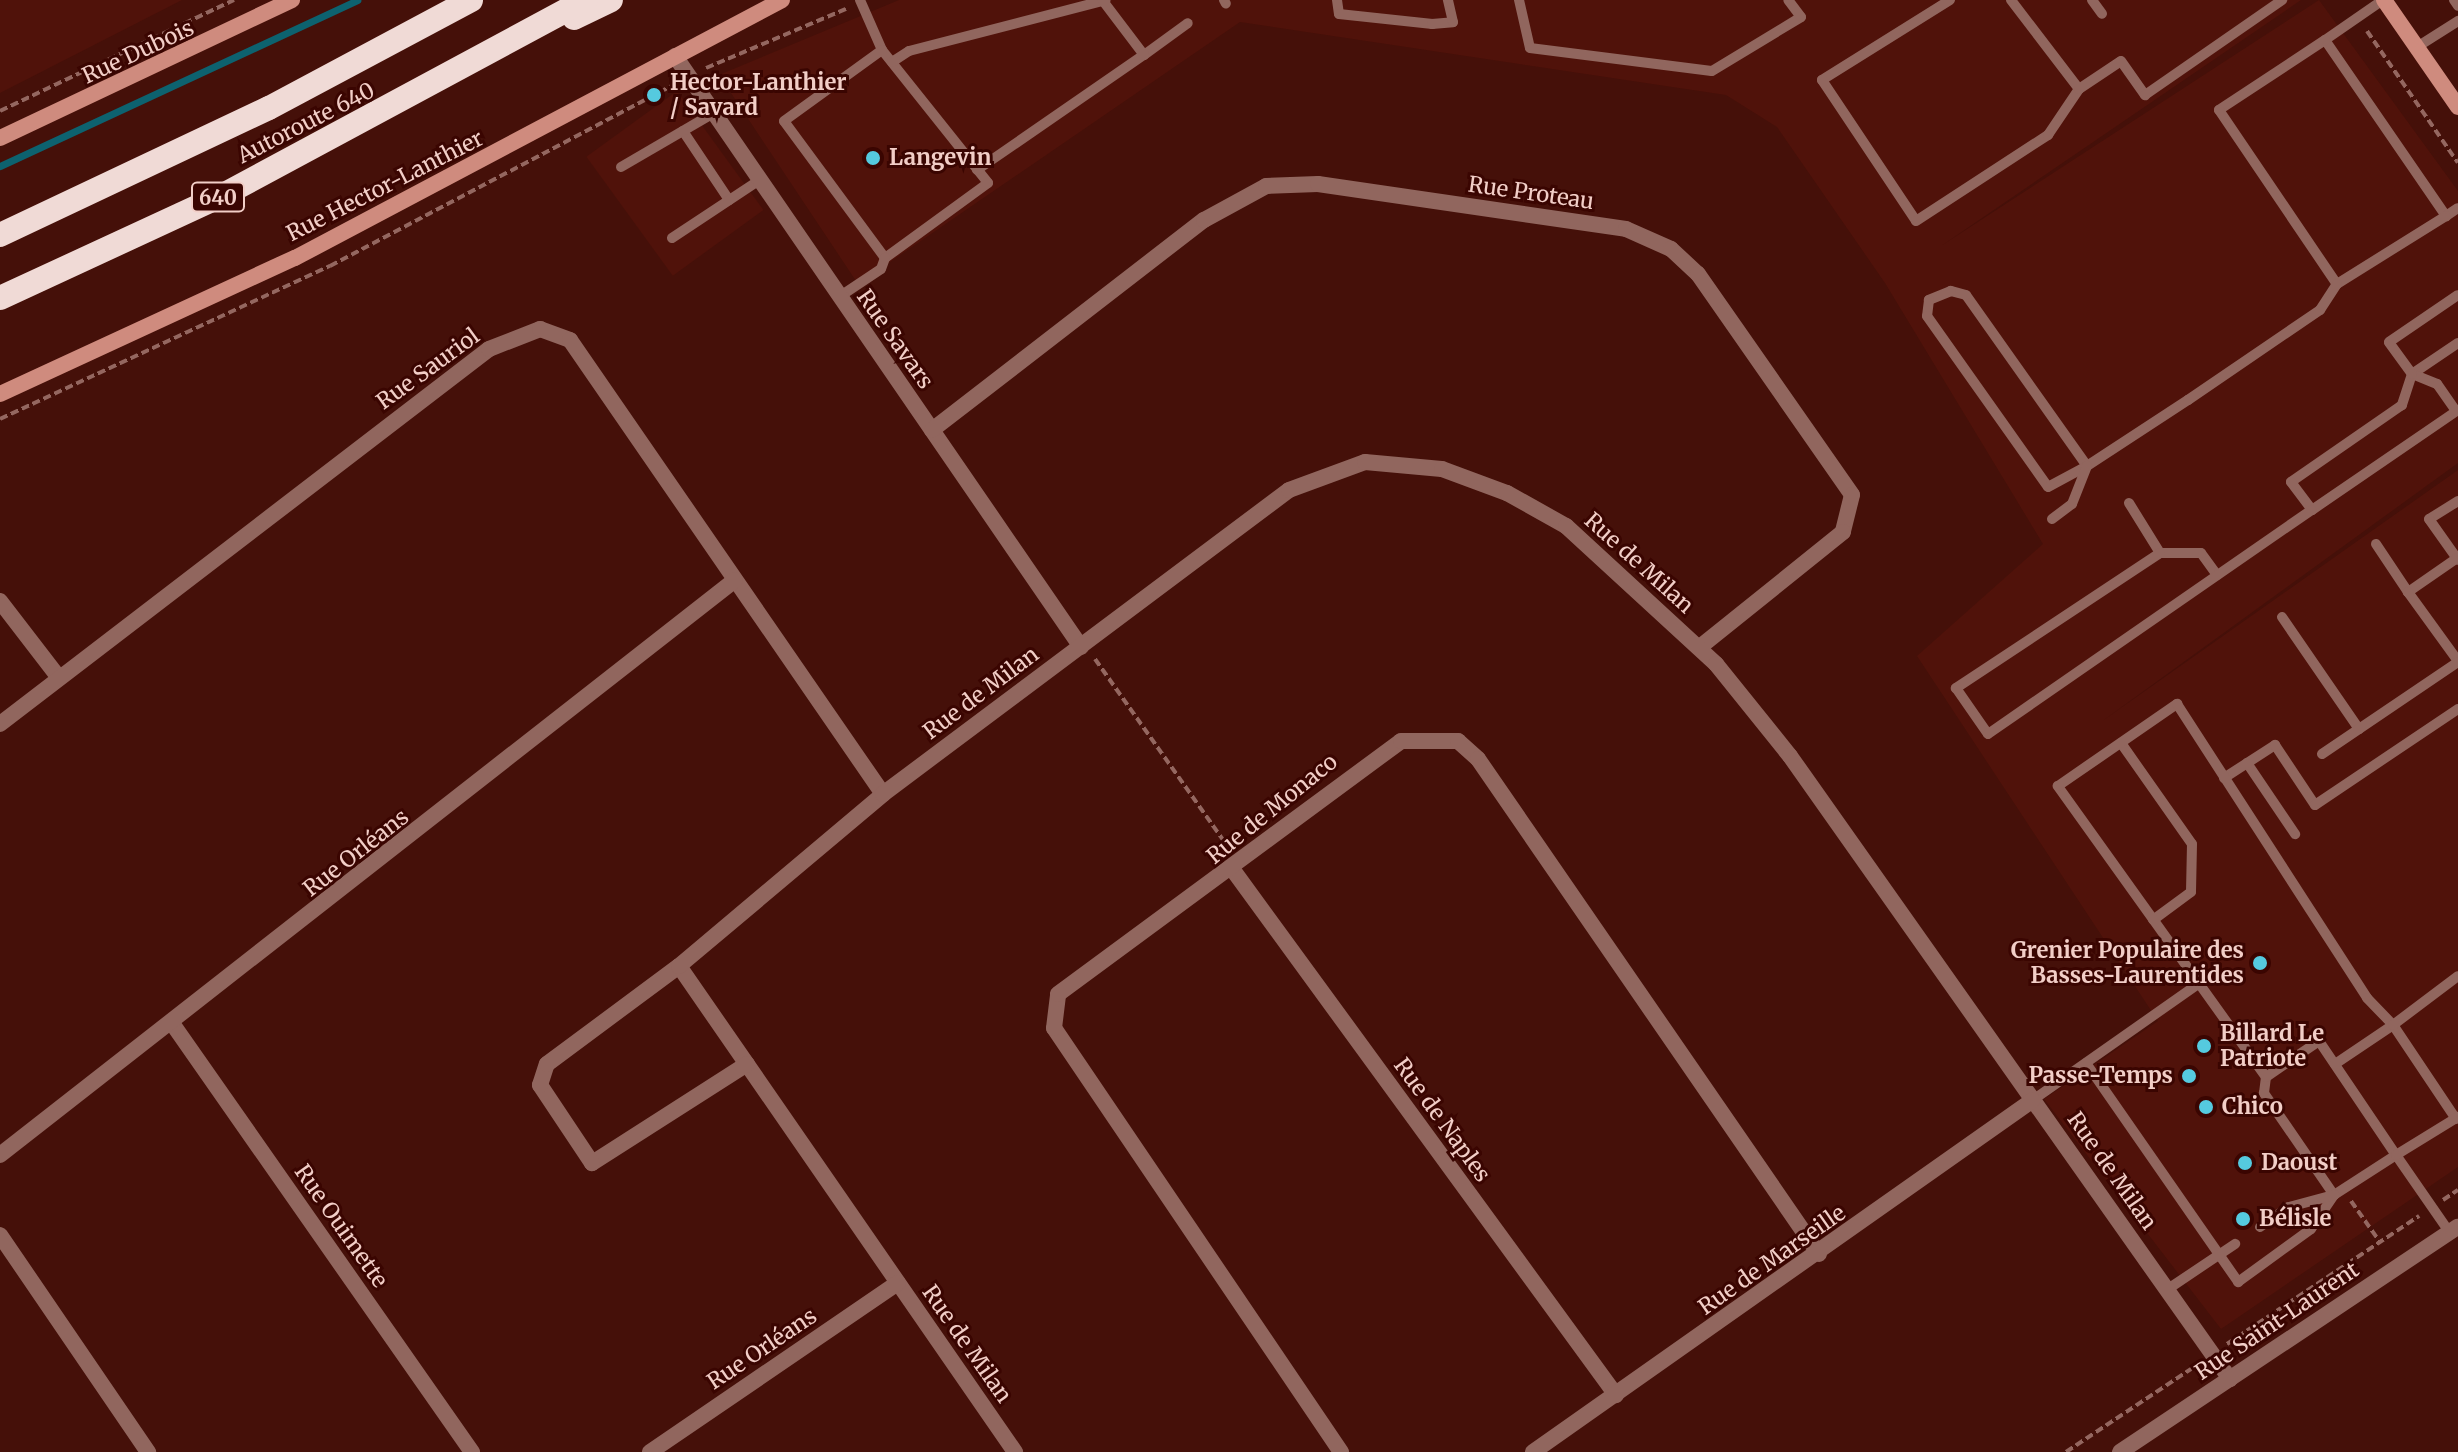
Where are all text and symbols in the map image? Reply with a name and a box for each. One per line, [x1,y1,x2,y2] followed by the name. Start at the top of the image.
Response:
[78,15,198,89] street label: Rue Dubois
[670,69,846,120] place label: Hector-Lanthier / Savard
[233,77,379,169] street label: Autoroute 640
[645,86,663,104] marker: Hector-Lanthier / Savard
[282,125,488,247] street label: Rue Hector-Lanthier
[889,145,991,171] place label: Langevin
[864,149,882,167] marker: Langevin
[1466,171,1596,215] street label: Rue Proteau
[190,181,246,213] road number: 640
[851,284,939,394] street label: Rue Savars
[371,323,485,415] street label: Rue Sauriol
[1579,507,1699,619] street label: Rue de Milan
[918,641,1044,745] street label: Rue de Milan
[1201,748,1343,870] street label: Rue de Monaco
[298,804,414,902] street label: Rue Orléans
[2011,937,2244,988] place label: Grenier Populaire des Basses-Laurentides
[2251,954,2269,972] marker: Grenier Populaire des Basses-Laurentides
[2220,1020,2324,1072] place label: Billard Le Patriote
[2195,1037,2213,1055] marker: Billard Le Patriote
[1388,1053,1496,1187] street label: Rue de Naples
[2028,1063,2173,1089] place label: Passe-Temps
[2180,1067,2198,1085] marker: Passe-Temps
[2222,1094,2283,1120] place label: Chico
[2197,1098,2215,1116] marker: Chico
[2062,1107,2162,1235] street label: Rue de Milan
[2261,1150,2337,1176] place label: Daoust
[2236,1154,2254,1172] marker: Daoust
[289,1159,393,1293] street label: Rue Ouimette
[1693,1199,1851,1321] street label: Rue de Marseille
[2259,1206,2331,1232] place label: Bélisle
[2234,1210,2252,1228] marker: Bélisle
[2190,1256,2364,1386] street label: Rue Saint-Laurent
[917,1280,1017,1408] street label: Rue de Milan
[702,1303,822,1395] street label: Rue Orléans

